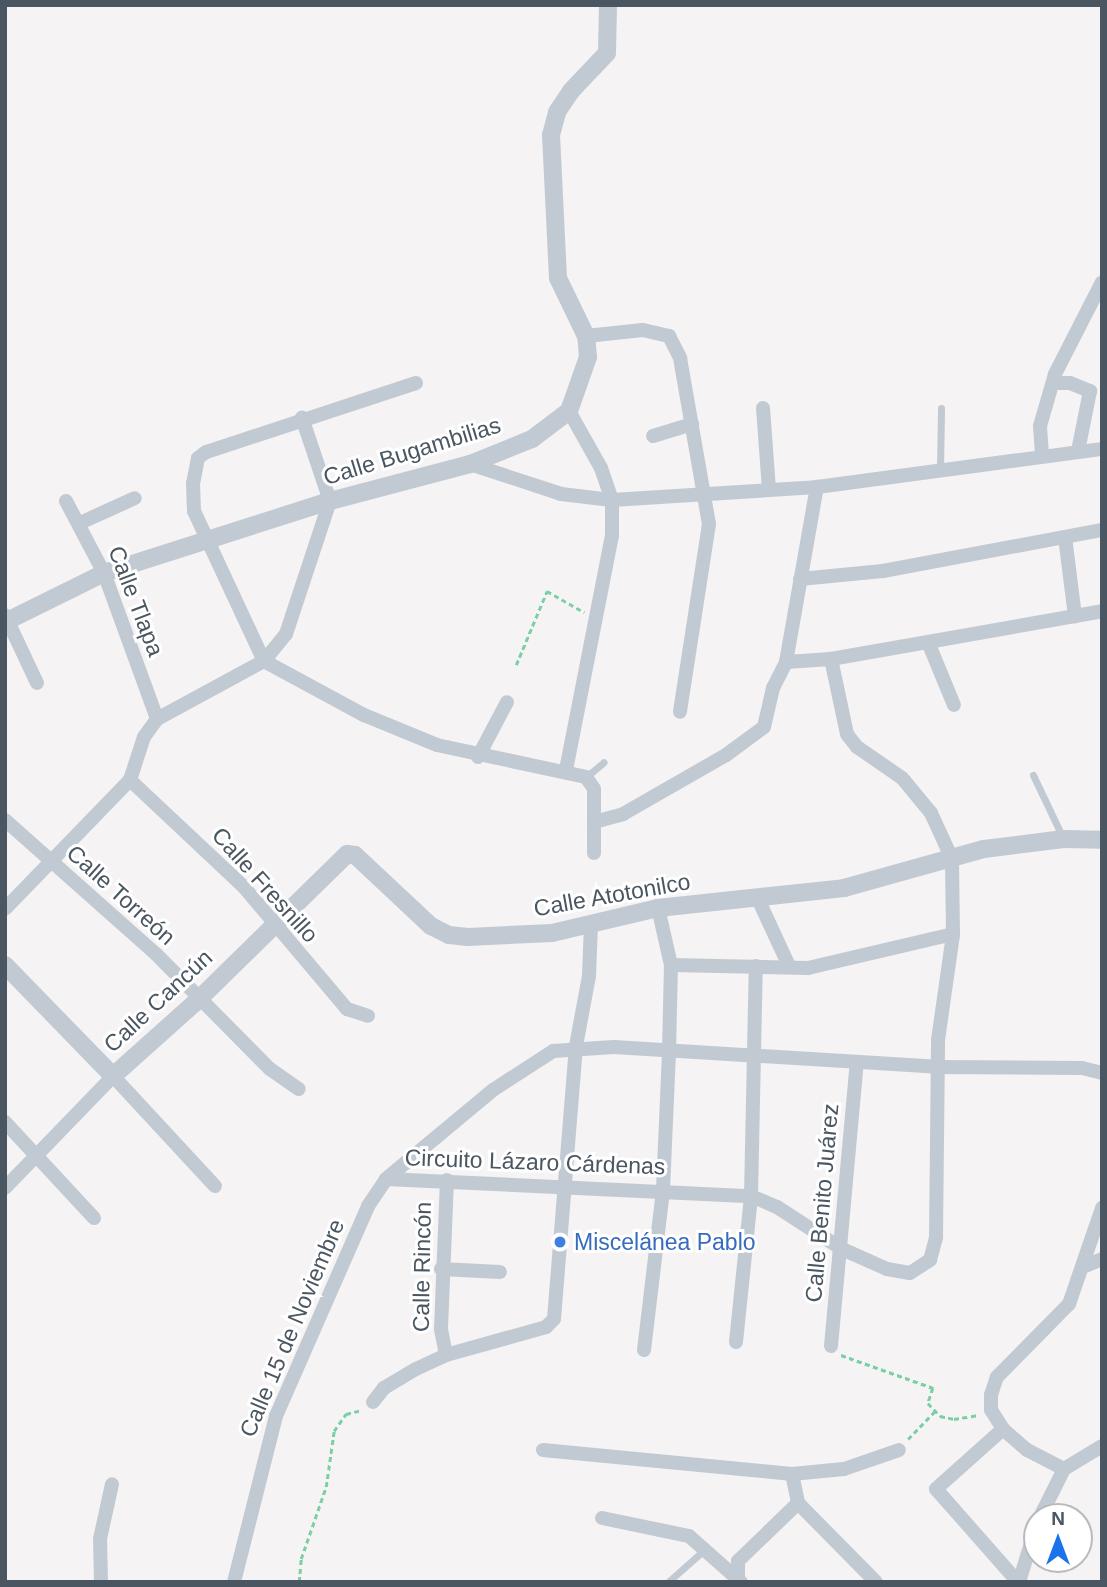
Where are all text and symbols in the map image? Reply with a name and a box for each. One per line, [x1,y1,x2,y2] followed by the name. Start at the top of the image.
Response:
[320,411,504,491] street label: Calle Bugambilias
[102,542,170,660] street label: Calle Tlapa
[206,822,324,948] street label: Calle Fresnillo
[61,839,181,951] street label: Calle Torreón
[531,868,693,922] street label: Calle Atotonilco
[98,944,218,1058] street label: Calle Cancún
[800,1102,844,1304] street label: Calle Benito Juárez
[404,1144,666,1180] street label: Circuito Lázaro Cárdenas
[407,1202,437,1332] street label: Calle Rincón
[234,1215,350,1441] street label: Calle 15 de Noviembre
[574,1228,756,1256] place label: Miscelánea Pablo
[552,1234,568,1250] marker: Miscelánea Pablo
[1023,1503,1093,1573] north arrow
[1051,1508,1065,1529] text: N

